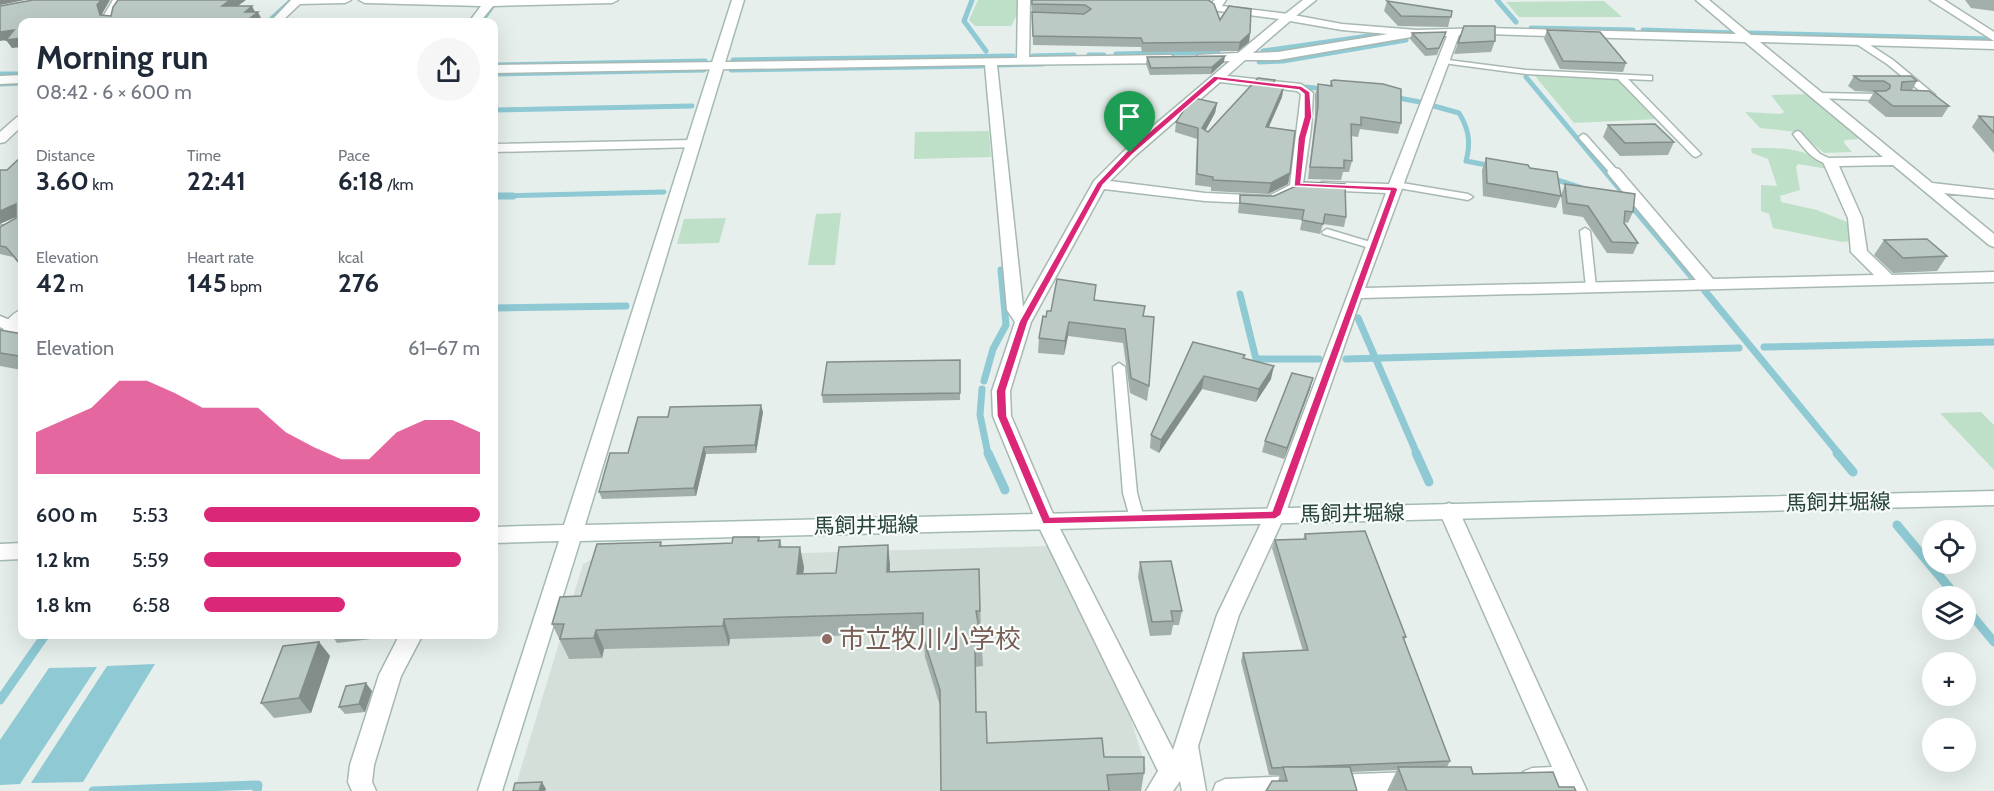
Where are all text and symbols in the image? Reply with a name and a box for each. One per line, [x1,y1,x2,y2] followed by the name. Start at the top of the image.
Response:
[36,37,208,77] text: Morning run
[417,38,480,101] button: share
[36,80,192,104] text: 08:42 · 6 × 600 m
[1104,91,1155,153] pin
[1113,100,1146,133] icon: arrive
[36,146,95,165] text: Distance
[187,146,221,165] text: Time
[338,146,370,165] text: Pace
[36,165,89,197] text: 3.60
[187,165,246,197] text: 22:41
[338,165,384,197] text: 6:18
[89,175,114,194] text: km
[384,175,414,194] text: /km
[36,248,99,267] text: Elevation
[187,248,254,267] text: Heart rate
[338,248,364,267] text: kcal
[36,267,66,299] text: 42
[187,267,227,299] text: 145
[338,267,379,299] text: 276
[66,277,84,296] text: m
[227,277,262,296] text: bpm
[36,336,114,360] text: Elevation
[408,336,480,360] text: 61–67 m
[1785,489,1891,515] street label: 馬飼井堀線
[1299,500,1405,526] street label: 馬飼井堀線
[36,503,97,527] text: 600 m
[132,503,169,527] text: 5:53
[813,512,919,538] street label: 馬飼井堀線
[1922,520,1976,772] map controls
[1922,520,1976,574] button: locate
[36,548,90,572] text: 1.2 km
[132,548,169,572] text: 5:59
[1922,586,1976,640] button: layers
[36,593,91,617] text: 1.8 km
[132,593,170,617] text: 6:58
[839,623,1021,655] place label: 市立牧川小学校
[820,632,834,646] marker: 市立牧川小学校
[1922,652,1976,706] button: +
[1922,718,1976,772] button: −

